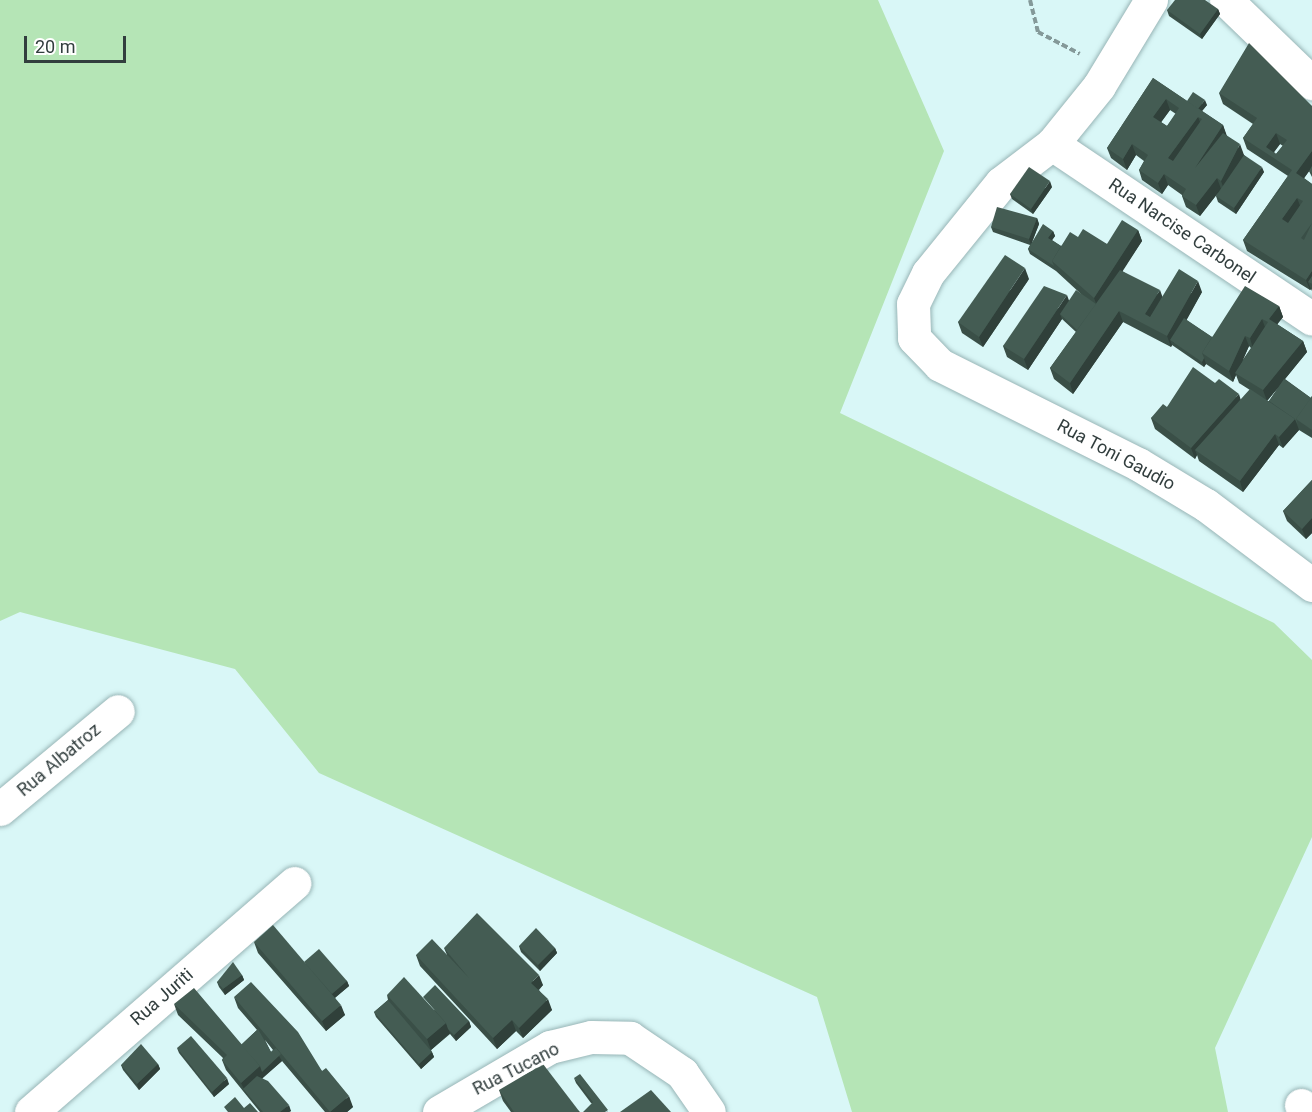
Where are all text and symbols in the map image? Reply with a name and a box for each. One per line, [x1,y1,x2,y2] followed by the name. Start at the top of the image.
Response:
[27,24,129,62] scale bar
[35,36,75,57] text: 20 m
[1104,174,1260,288] street label: Rua Narcise Carbonel
[1053,415,1179,495] street label: Rua Toni Gaudio
[13,719,105,801] street label: Rua Albatroz
[126,964,198,1030] street label: Rua Juriti
[469,1038,563,1100] street label: Rua Tucano

